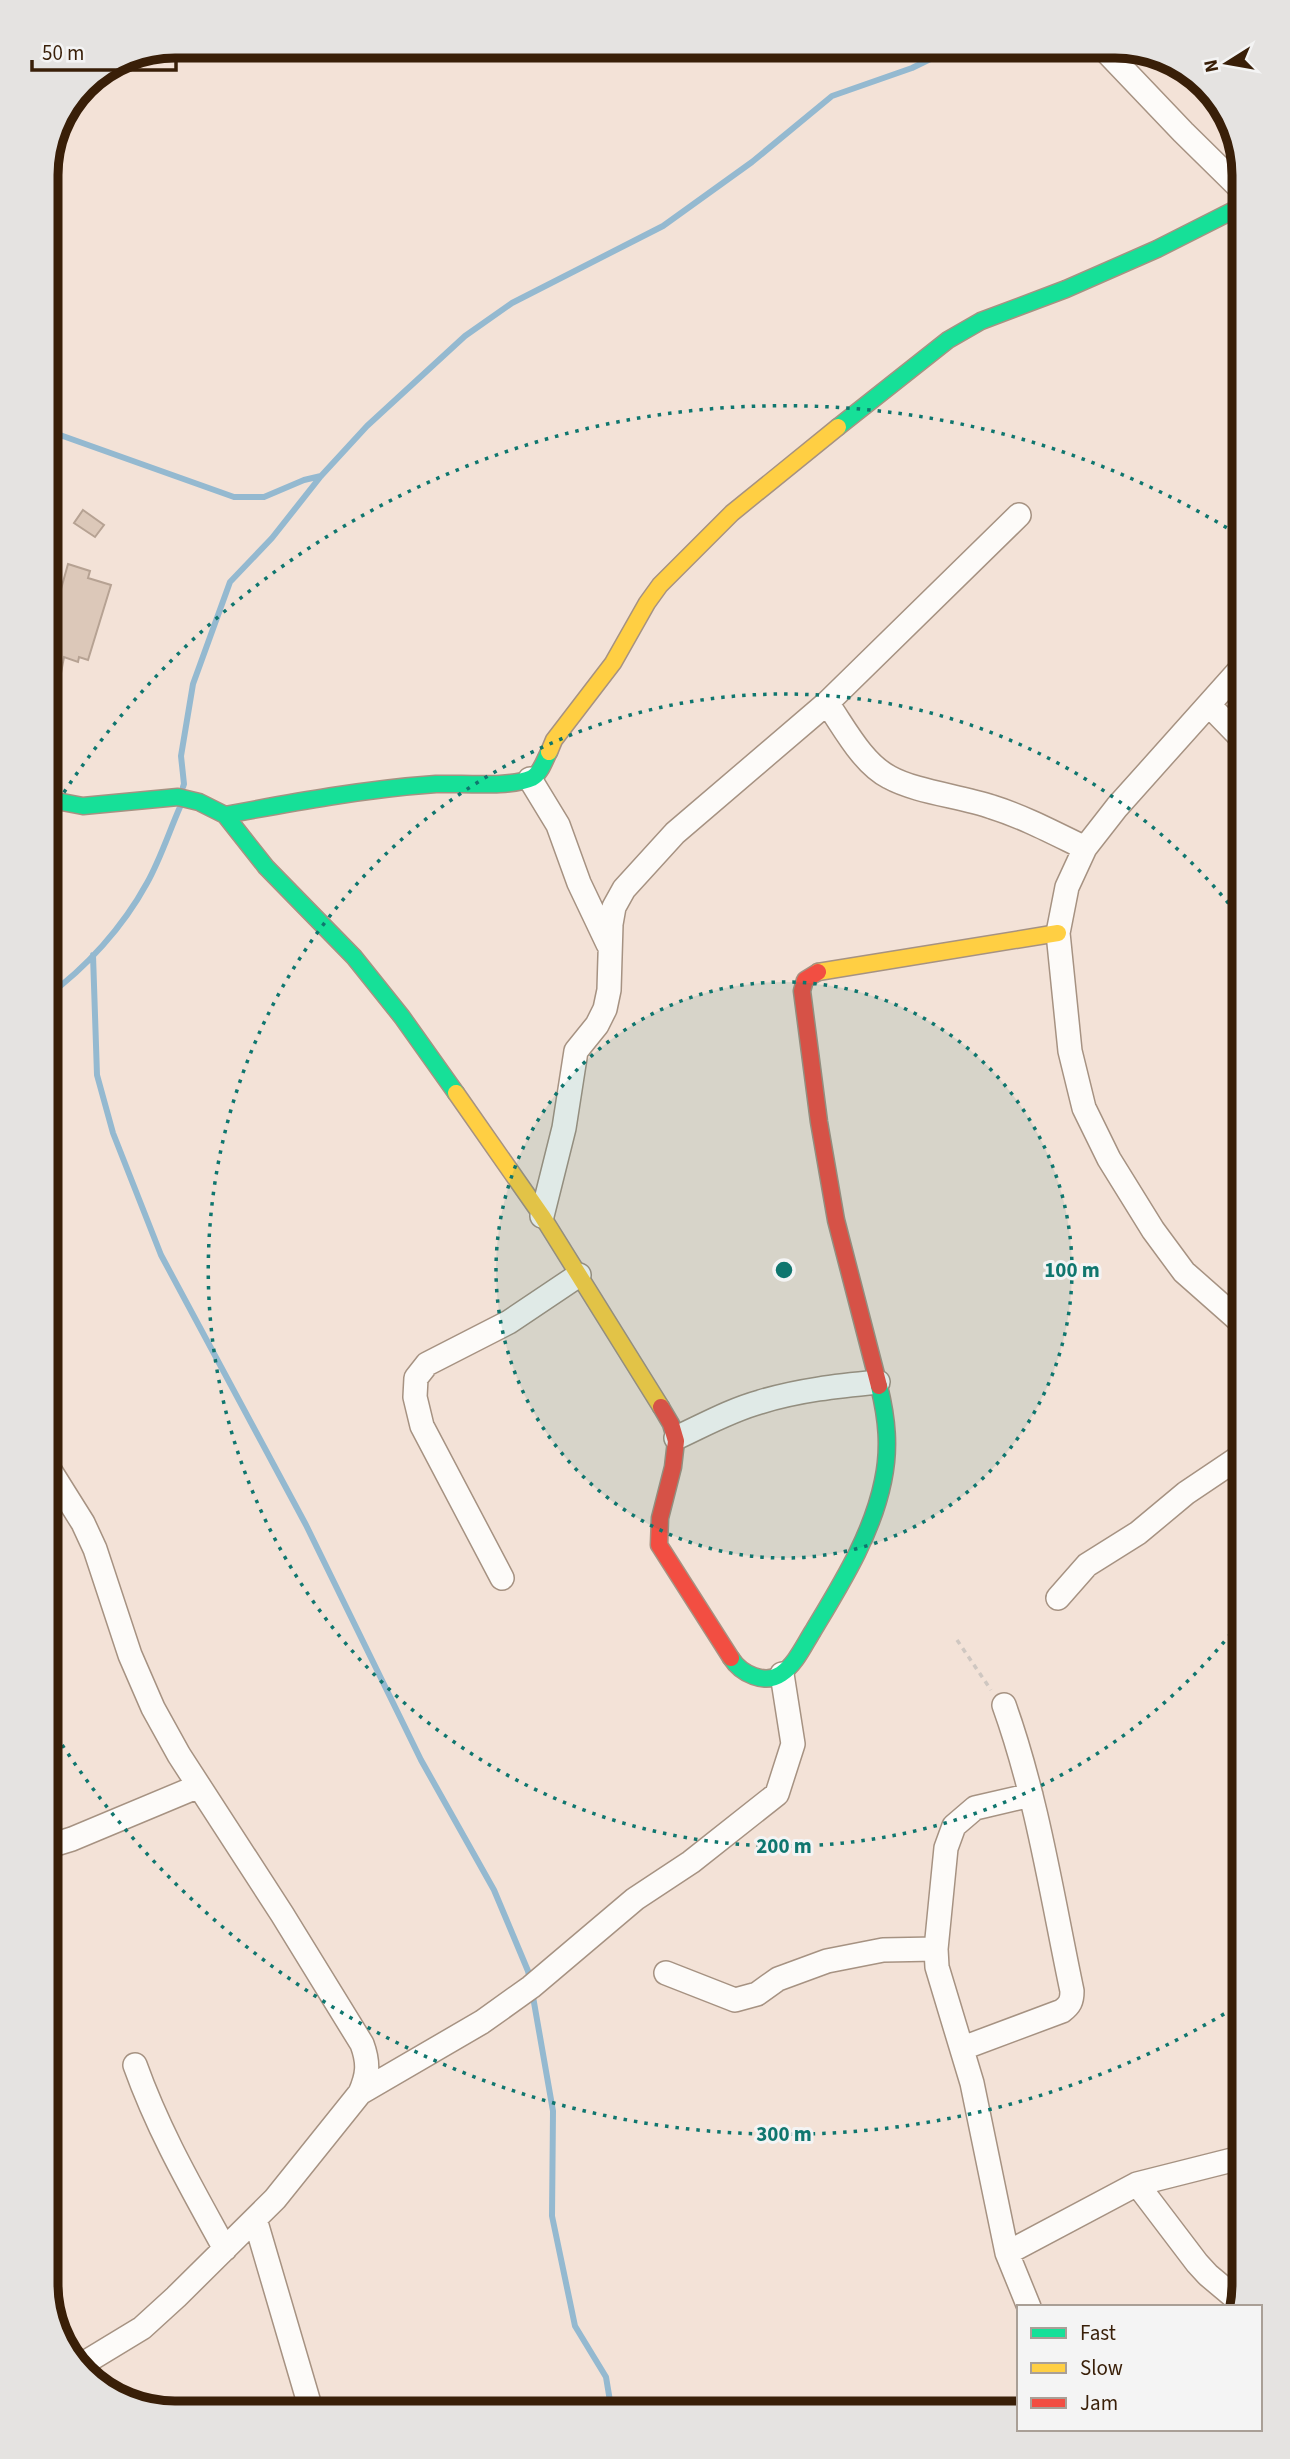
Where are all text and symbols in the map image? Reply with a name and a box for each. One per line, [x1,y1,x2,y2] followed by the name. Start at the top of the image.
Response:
[32,28,175,72] scale bar
[1192,28,1262,98] north arrow
[42,38,84,68] text: 50 m
[1197,57,1226,75] text: N
[1044,1255,1100,1285] text: 100 m
[772,1258,796,1282] centre of rings
[756,1831,812,1861] text: 200 m
[756,2119,812,2149] text: 300 m
[1017,2305,1262,2431] legend
[1080,2318,1116,2348] text: Fast
[1080,2353,1123,2383] text: Slow
[1080,2388,1118,2418] text: Jam

